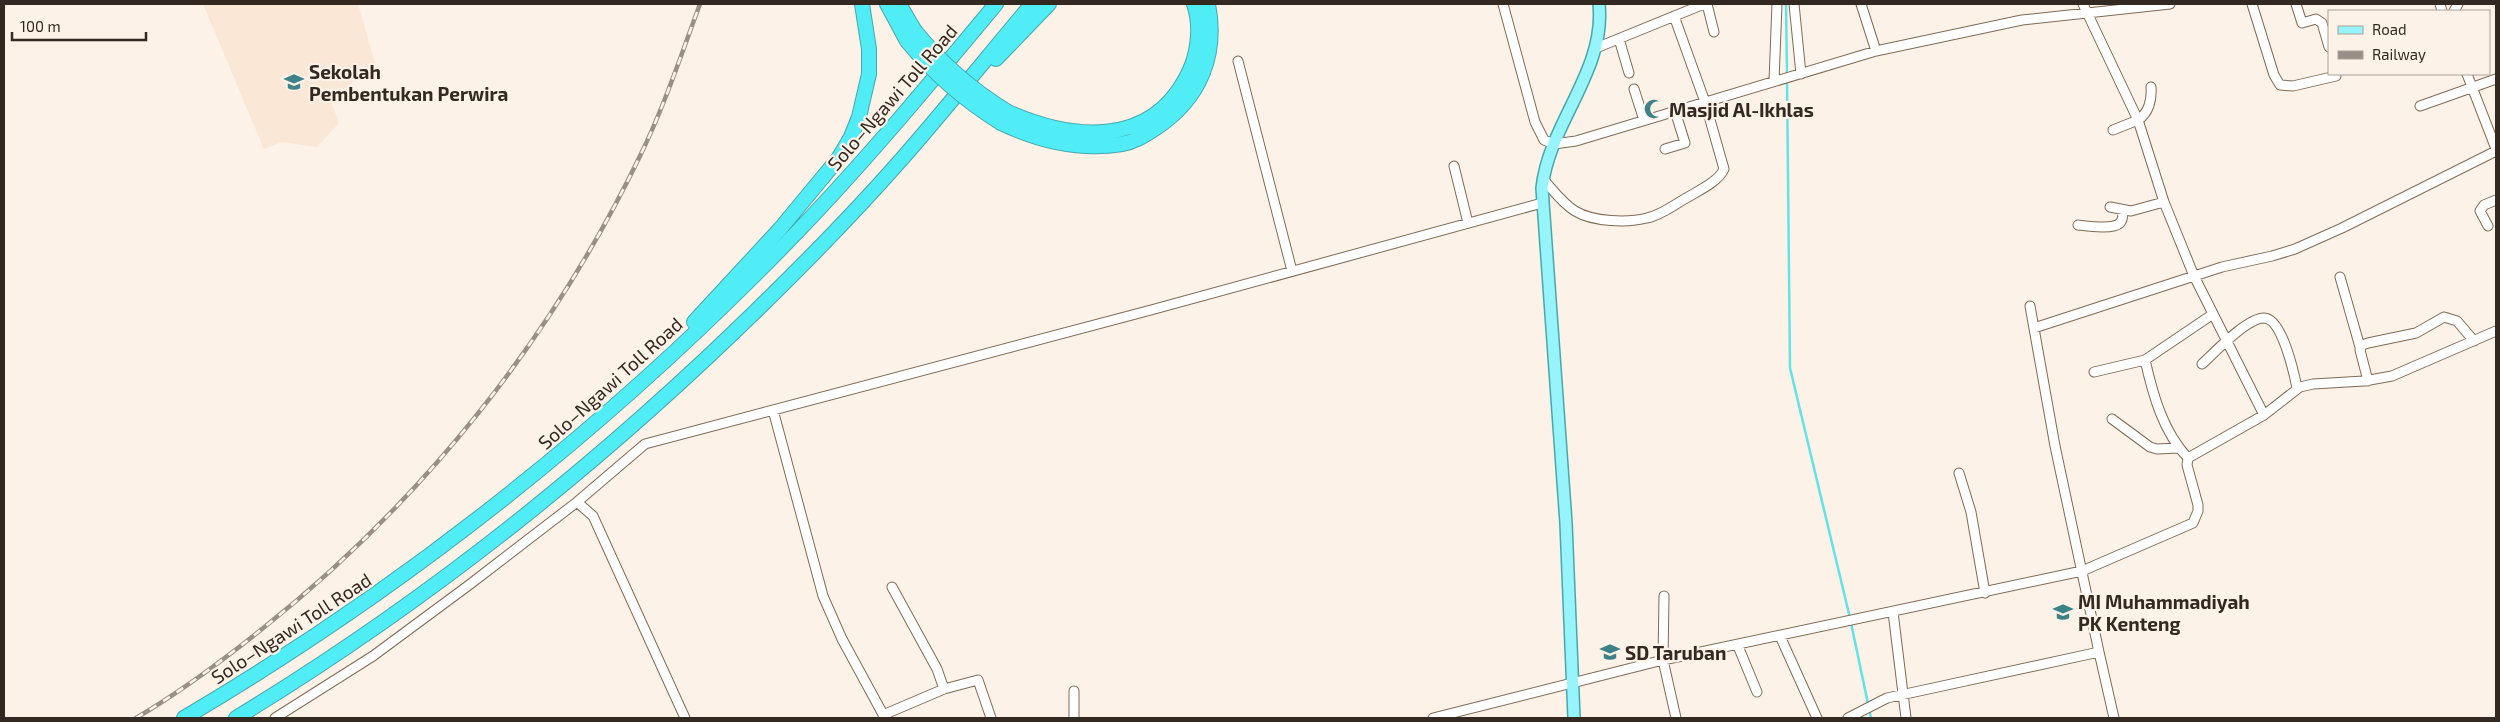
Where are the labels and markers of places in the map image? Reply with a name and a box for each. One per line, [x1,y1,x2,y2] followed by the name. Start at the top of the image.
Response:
[309,60,508,105] place label: Sekolah Pembentukan Perwira
[283,71,305,93] school or university icon: Sekolah Pembentukan Perwira
[1643,98,1665,120] mosque icon: Masjid Al-Ikhlas
[1669,98,1814,121] place label: Masjid Al-Ikhlas
[2078,590,2250,635] place label: MI Muhammadiyah PK Kenteng
[2052,601,2074,623] school or university icon: MI Muhammadiyah PK Kenteng
[1599,641,1621,663] school or university icon: SD Taruban
[1625,641,1726,664] place label: SD Taruban

